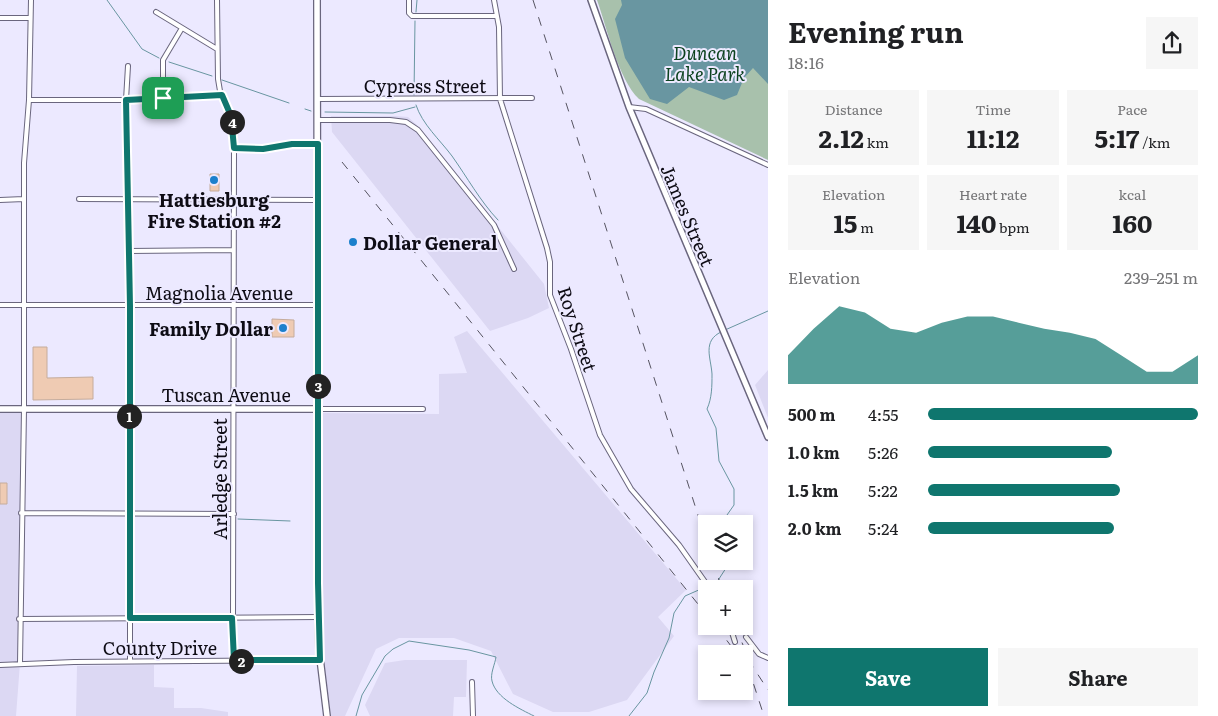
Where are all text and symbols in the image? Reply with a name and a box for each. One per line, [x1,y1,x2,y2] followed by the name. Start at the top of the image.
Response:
[788,10,964,52] text: Evening run
[1146,17,1198,69] button: share
[665,39,745,87] park label: Duncan Lake Park
[788,50,824,74] text: 18:16
[364,72,487,99] street label: Cypress Street
[142,77,184,119] pin
[149,84,177,112] icon: arrive
[825,99,883,119] text: Distance
[975,99,1011,119] text: Time
[1117,99,1147,119] text: Pace
[220,110,244,134] pin: 4
[228,112,237,132] text: 4
[819,119,864,156] text: 2.12
[967,119,1019,156] text: 11:12
[1094,119,1139,156] text: 5:17
[864,132,889,152] text: km
[1139,132,1170,152] text: /km
[654,160,722,271] street label: James Street
[208,174,220,186] marker: Hattiesburg Fire Station #2
[822,184,885,204] text: Elevation
[959,184,1027,204] text: Heart rate
[1119,184,1146,204] text: kcal
[147,186,281,234] place label: Hattiesburg Fire Station #2
[833,204,857,241] text: 15
[956,204,996,241] text: 140
[1112,204,1153,241] text: 160
[857,217,874,237] text: m
[996,217,1030,237] text: bpm
[363,229,498,256] place label: Dollar General
[347,236,359,248] marker: Dollar General
[788,265,860,289] text: Elevation
[1124,265,1198,289] text: 239–251 m
[145,279,293,306] street label: Magnolia Avenue
[552,283,605,376] street label: Roy Street
[149,315,273,342] place label: Family Dollar
[277,322,289,334] marker: Family Dollar
[306,374,330,398] pin: 3
[315,376,322,396] text: 3
[161,381,291,408] street label: Tuscan Avenue
[788,402,836,426] text: 500 m
[868,402,898,426] text: 4:55
[116,404,142,428] pin: 1
[127,406,132,426] text: 1
[206,418,233,540] street label: Arledge Street
[788,440,840,464] text: 1.0 km
[868,440,898,464] text: 5:26
[788,478,838,502] text: 1.5 km
[868,478,898,502] text: 5:22
[698,515,753,700] map controls
[698,515,753,570] button: layers
[788,516,842,540] text: 2.0 km
[868,516,898,540] text: 5:24
[698,580,753,635] button: +
[103,634,217,661] street label: County Drive
[698,645,753,700] button: −
[228,648,254,674] pin: 2
[788,648,988,706] button: Save
[998,648,1198,706] button: Share
[238,651,245,671] text: 2

